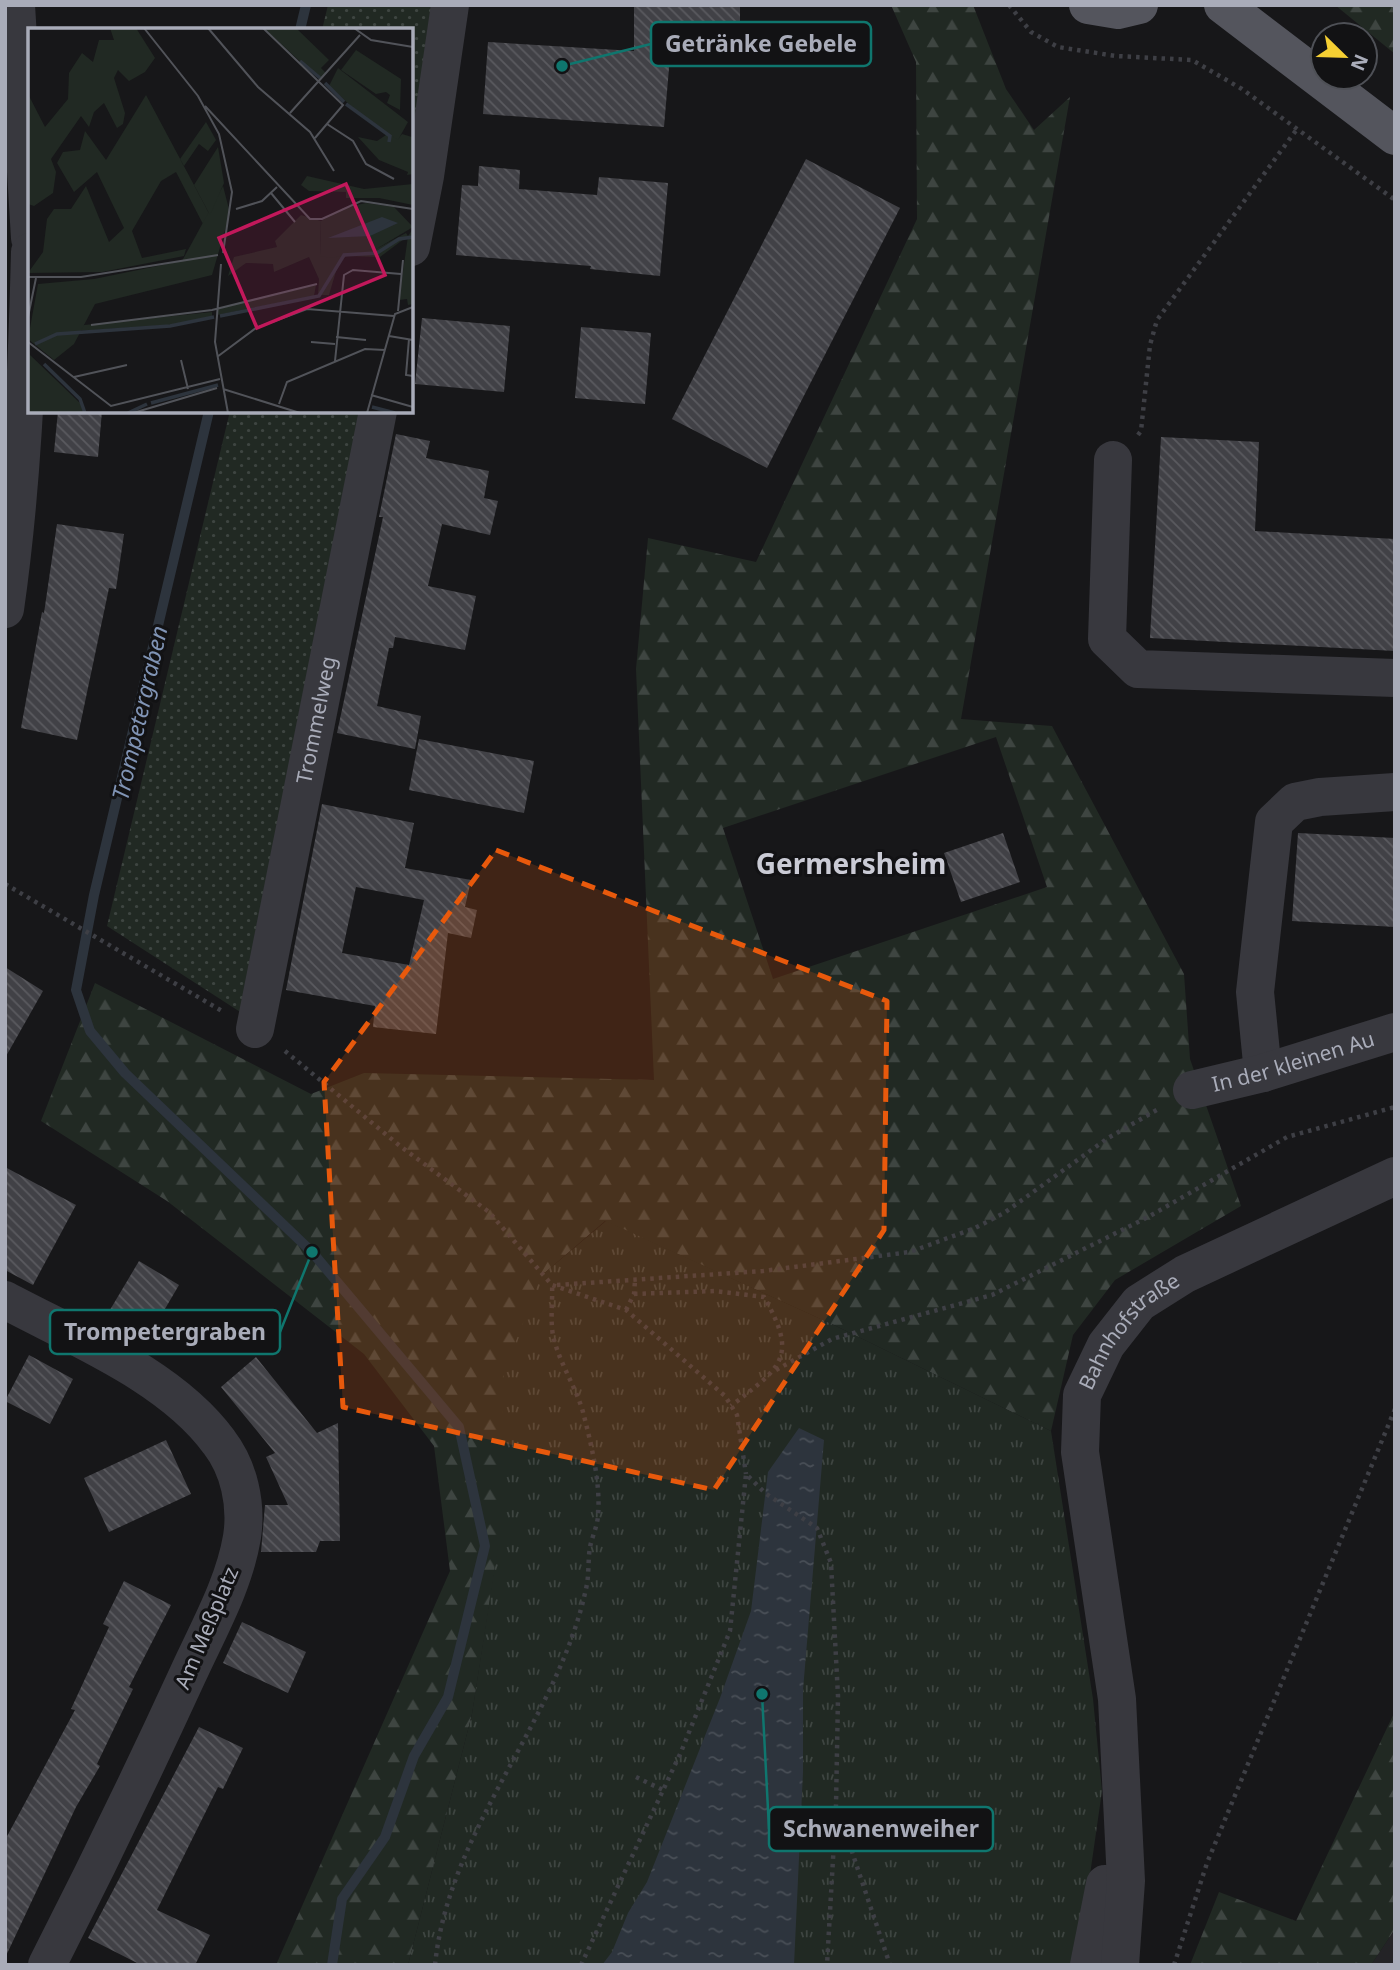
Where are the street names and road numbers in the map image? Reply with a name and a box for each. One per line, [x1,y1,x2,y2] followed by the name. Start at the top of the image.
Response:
[289,654,342,786] street label: Trommelweg
[1209,1024,1378,1098] street label: In der kleinen Au
[1072,1266,1184,1394] street label: Bahnhofstraße
[168,1562,244,1693] street label: Am Meßplatz

